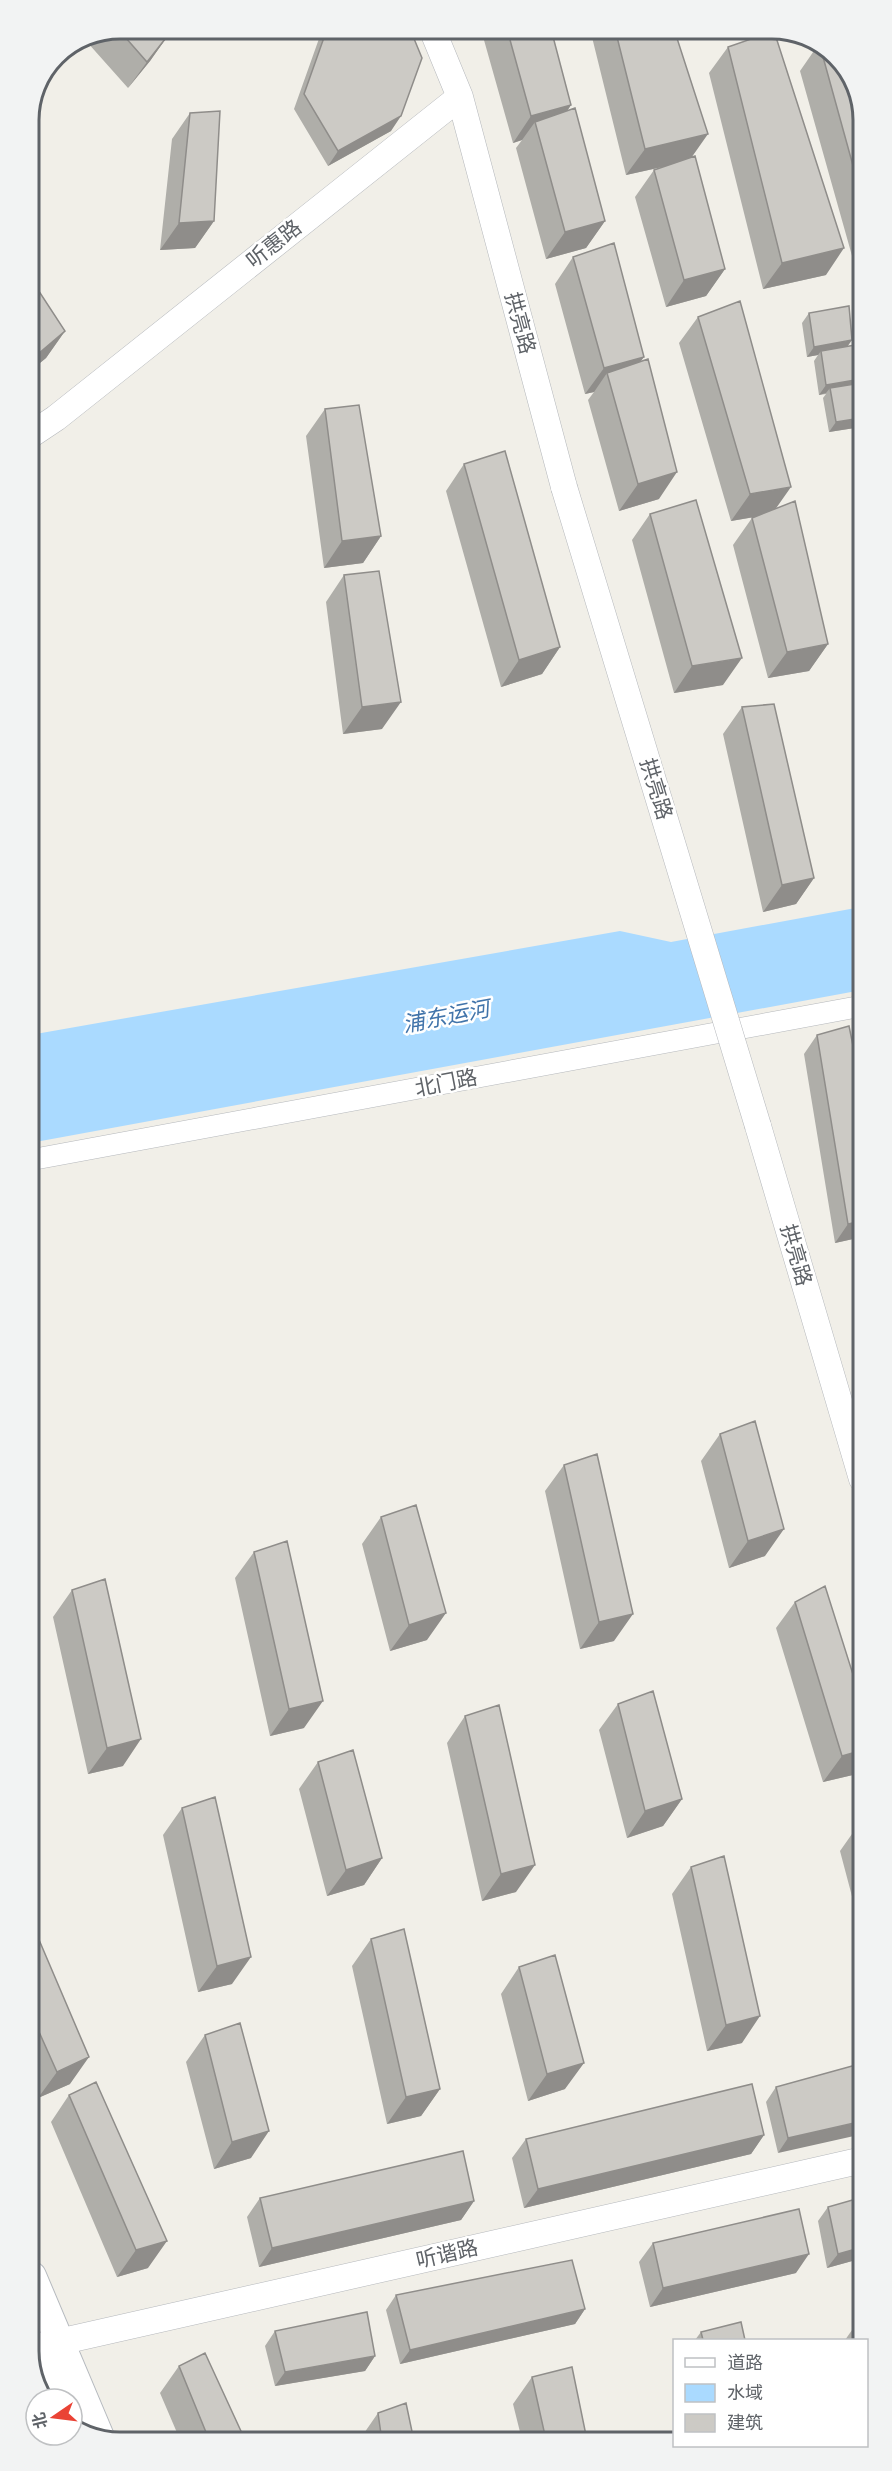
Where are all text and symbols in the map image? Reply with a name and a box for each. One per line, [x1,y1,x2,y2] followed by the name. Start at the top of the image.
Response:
[241,214,306,273] street label: 听惠路
[500,289,542,357] street label: 拱亮路
[635,755,679,823] street label: 拱亮路
[400,993,496,1037] water label: 浦东运河
[412,1063,479,1101] street label: 北门路
[776,1221,818,1289] street label: 拱亮路
[413,2233,480,2273] street label: 听谐路
[673,2339,868,2447] legend
[727,2351,763,2373] text: 道路
[727,2381,763,2403] text: 水域
[24,2387,84,2447] north arrow
[28,2410,51,2431] text: 北
[727,2411,763,2433] text: 建筑

